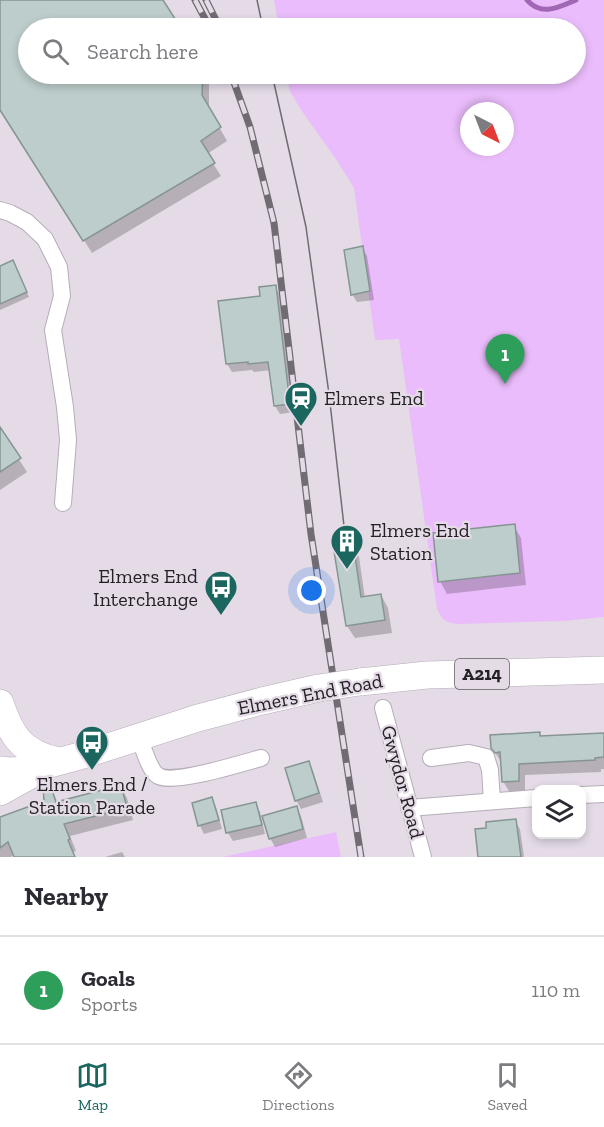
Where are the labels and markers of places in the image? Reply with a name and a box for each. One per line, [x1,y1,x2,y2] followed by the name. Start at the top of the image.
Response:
[486,334,524,384] pin: 1
[283,380,319,427] station icon: Elmers End
[324,386,424,410] place label: Elmers End
[370,518,470,565] place label: Elmers End Station
[329,523,365,570] building icon: Elmers End Station
[93,564,198,611] place label: Elmers End Interchange
[203,569,239,616] bus stop icon: Elmers End Interchange
[74,724,110,771] bus stop icon: Elmers End / Station Parade
[29,772,155,819] place label: Elmers End / Station Parade

